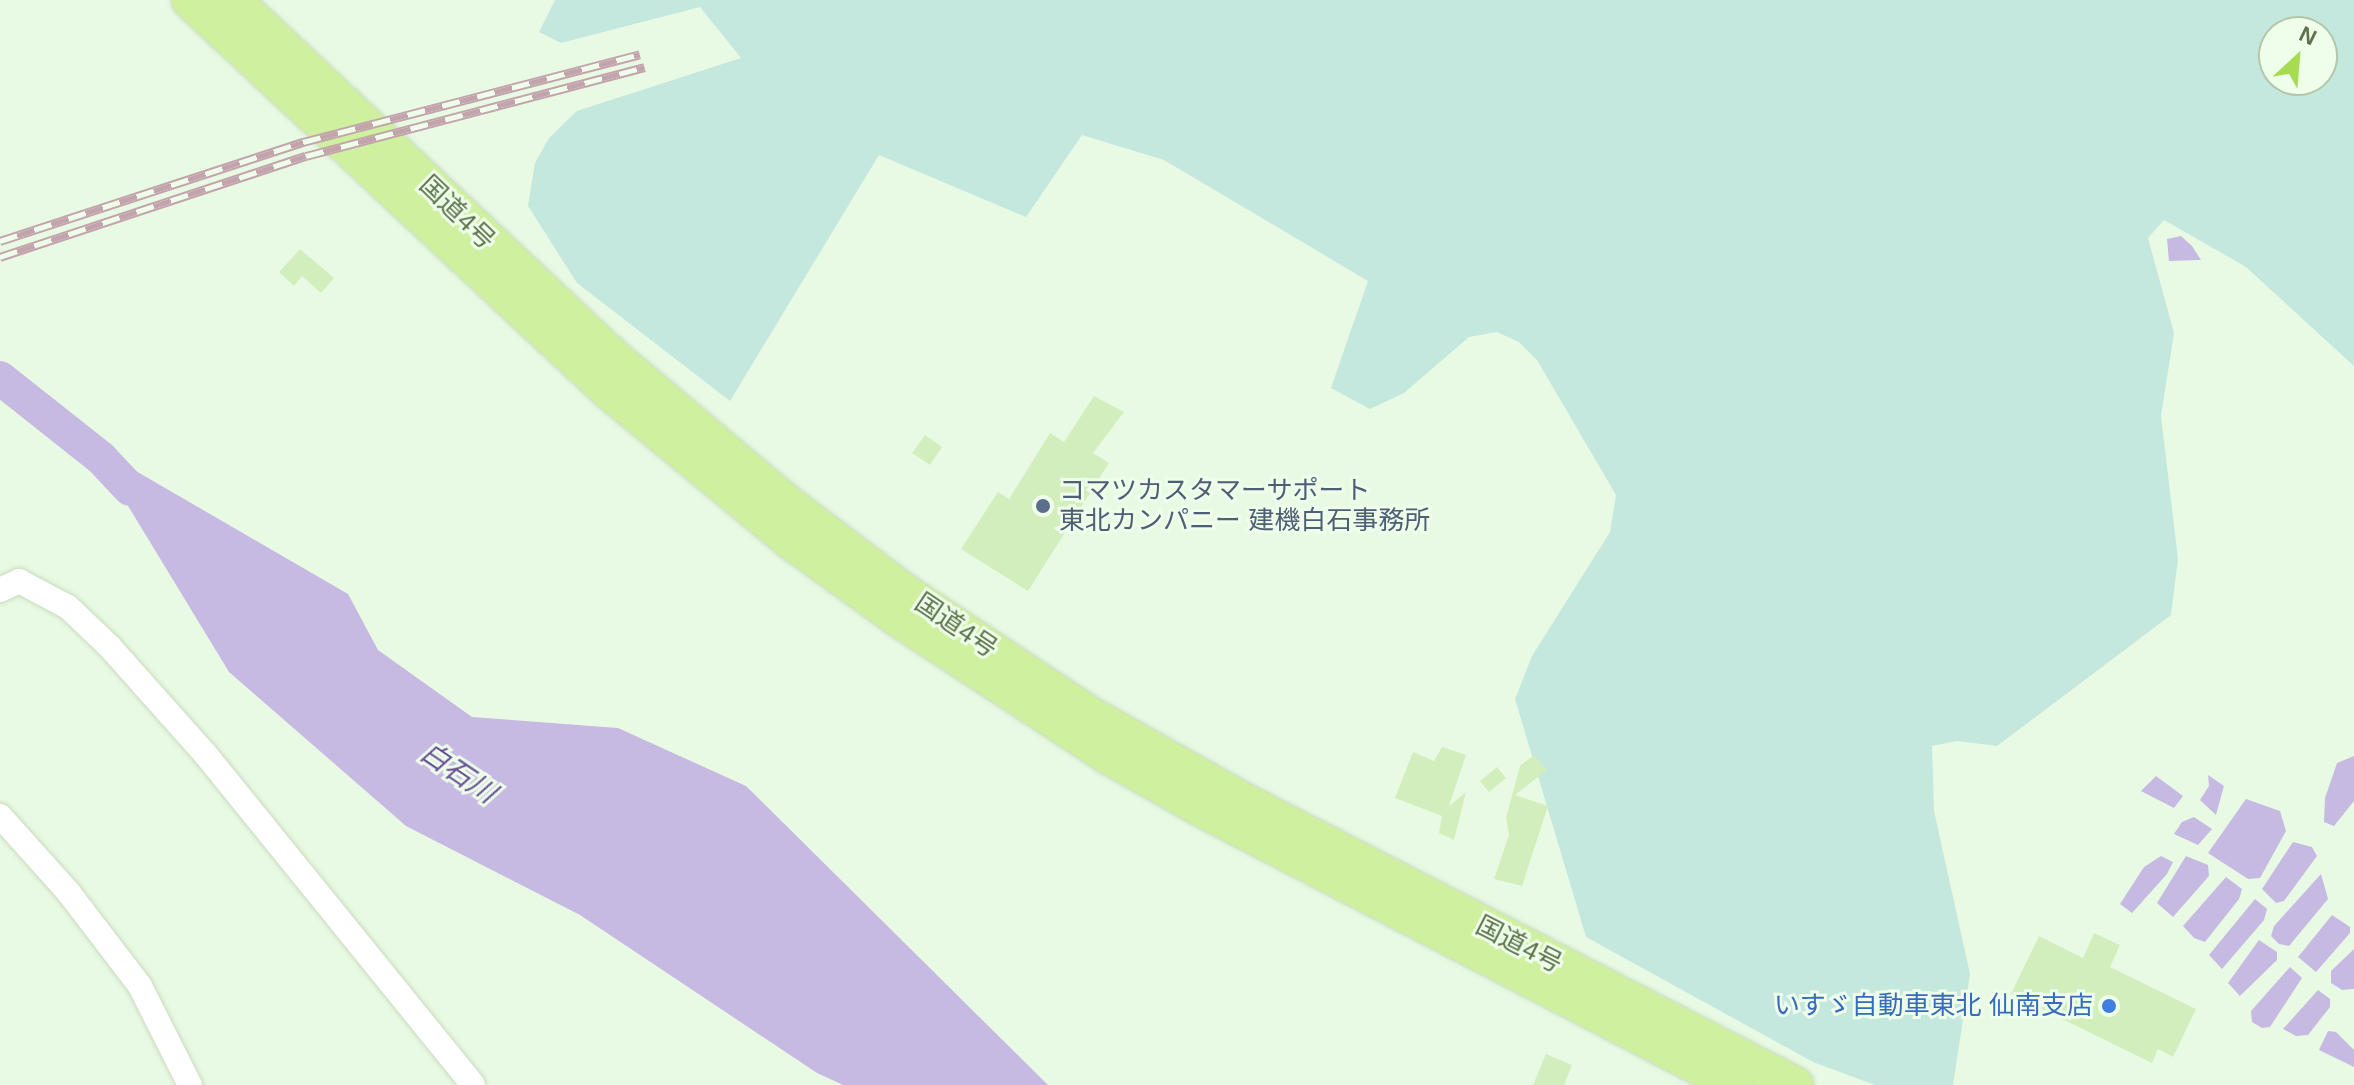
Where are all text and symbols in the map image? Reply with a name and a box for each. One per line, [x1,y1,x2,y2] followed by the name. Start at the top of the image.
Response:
[2258,16,2338,96] north arrow
[2295,21,2320,50] text: N
[413,170,501,256] street label: 国道4号
[1059,475,1430,536] place label: コマツカスタマーサポート 東北カンパニー 建機白石事務所
[1034,497,1052,515] marker: コマツカスタマーサポート 東北カンパニー 建機白石事務所
[909,587,1003,665] street label: 国道4号
[414,736,502,810] water label: 白石川
[1471,910,1567,980] street label: 国道4号
[1774,990,2093,1022] place label: いすゞ自動車東北 仙南支店
[2100,997,2118,1015] marker: いすゞ自動車東北 仙南支店

